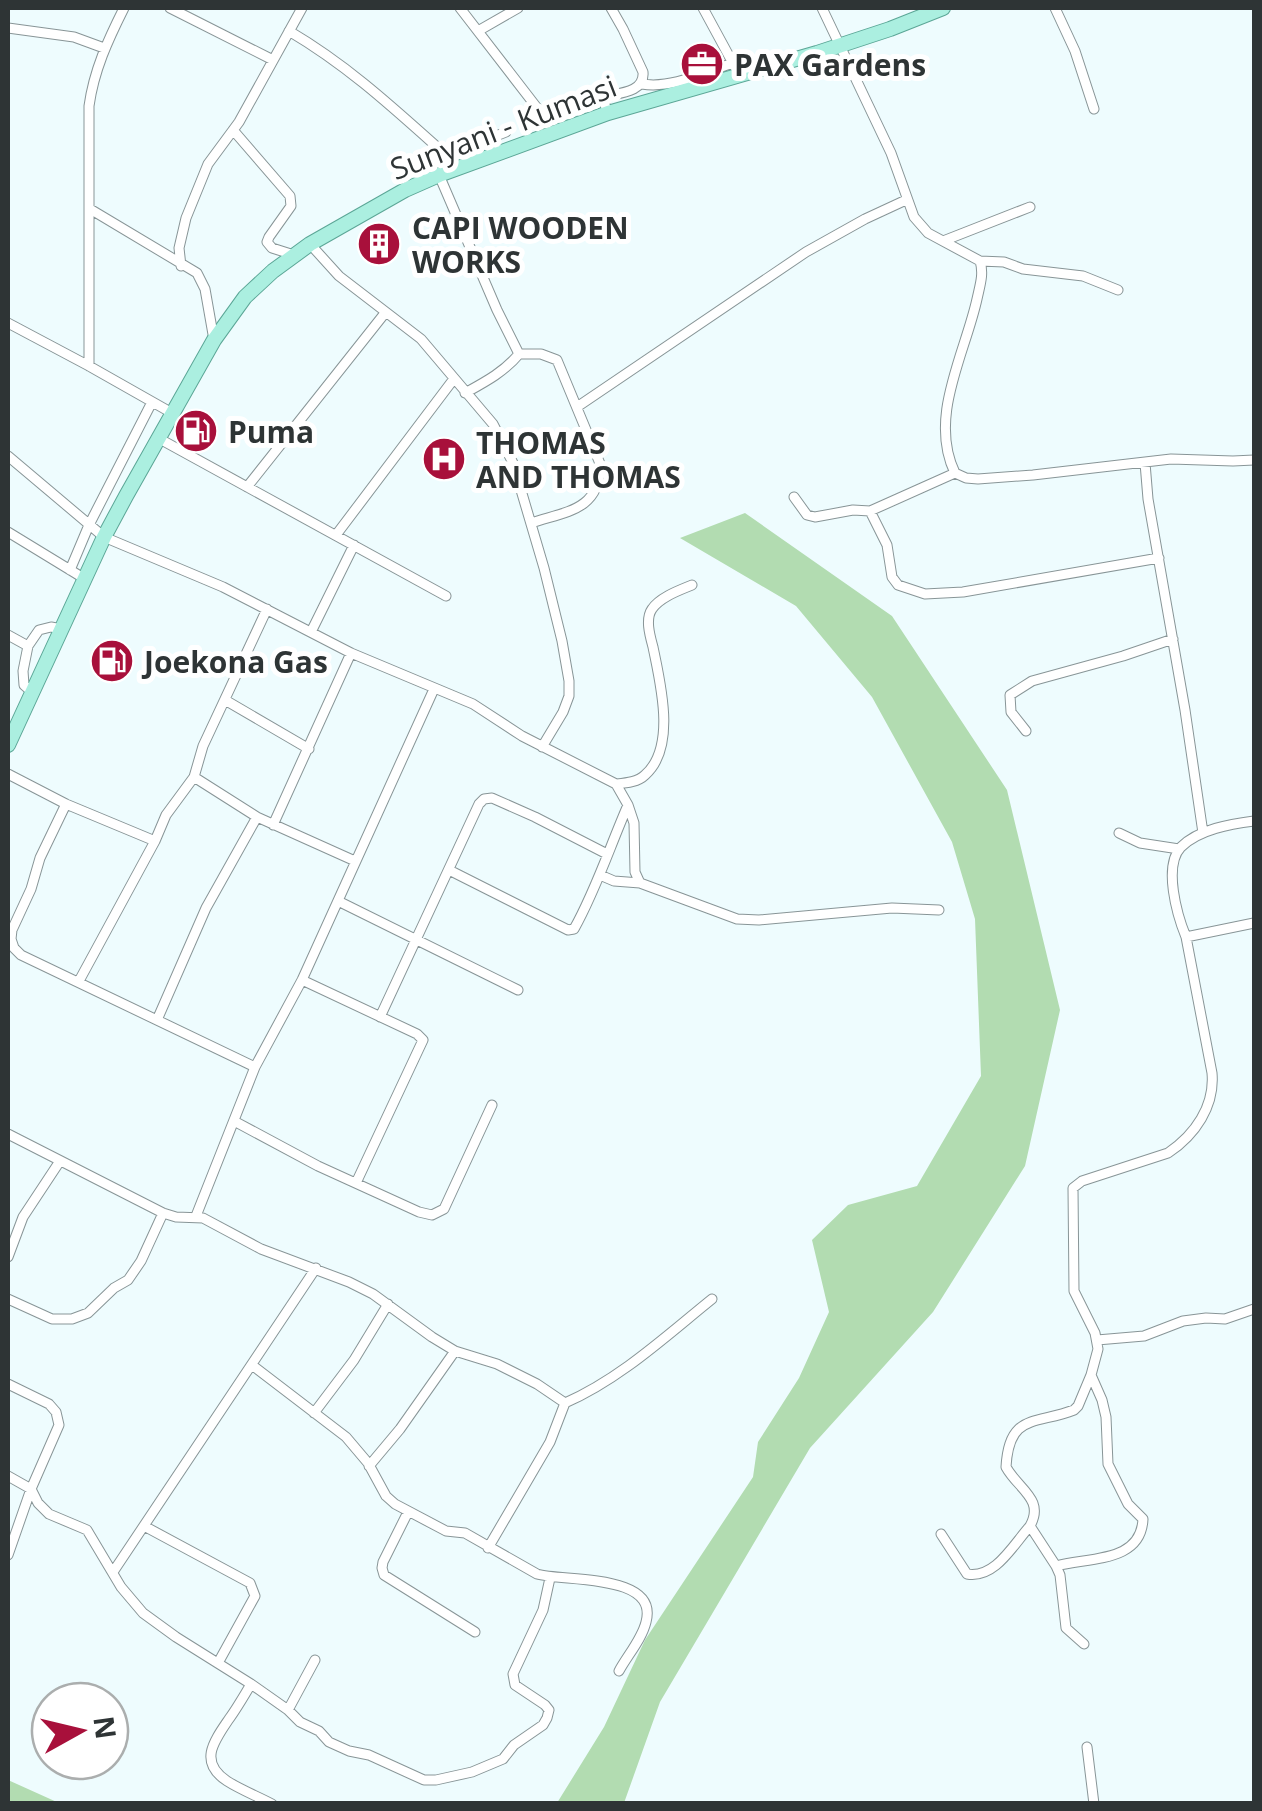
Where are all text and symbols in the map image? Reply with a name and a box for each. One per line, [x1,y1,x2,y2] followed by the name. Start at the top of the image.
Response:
[679,41,725,87] office icon: PAX Gardens
[734,44,926,85] place label: PAX Gardens
[384,65,622,189] street label: Sunyani - Kumasi
[412,207,629,282] place label: CAPI WOODEN WORKS
[356,221,402,267] building icon: CAPI WOODEN WORKS
[173,408,219,454] fuel station icon: Puma
[228,411,314,452] place label: Puma
[476,422,681,497] place label: THOMAS AND THOMAS
[421,436,467,482] hospital icon: THOMAS AND THOMAS
[89,638,135,684] fuel station icon: Joekona Gas
[141,641,328,682] place label: Joekona Gas
[30,1681,130,1781] north arrow
[85,1713,126,1741] text: N

